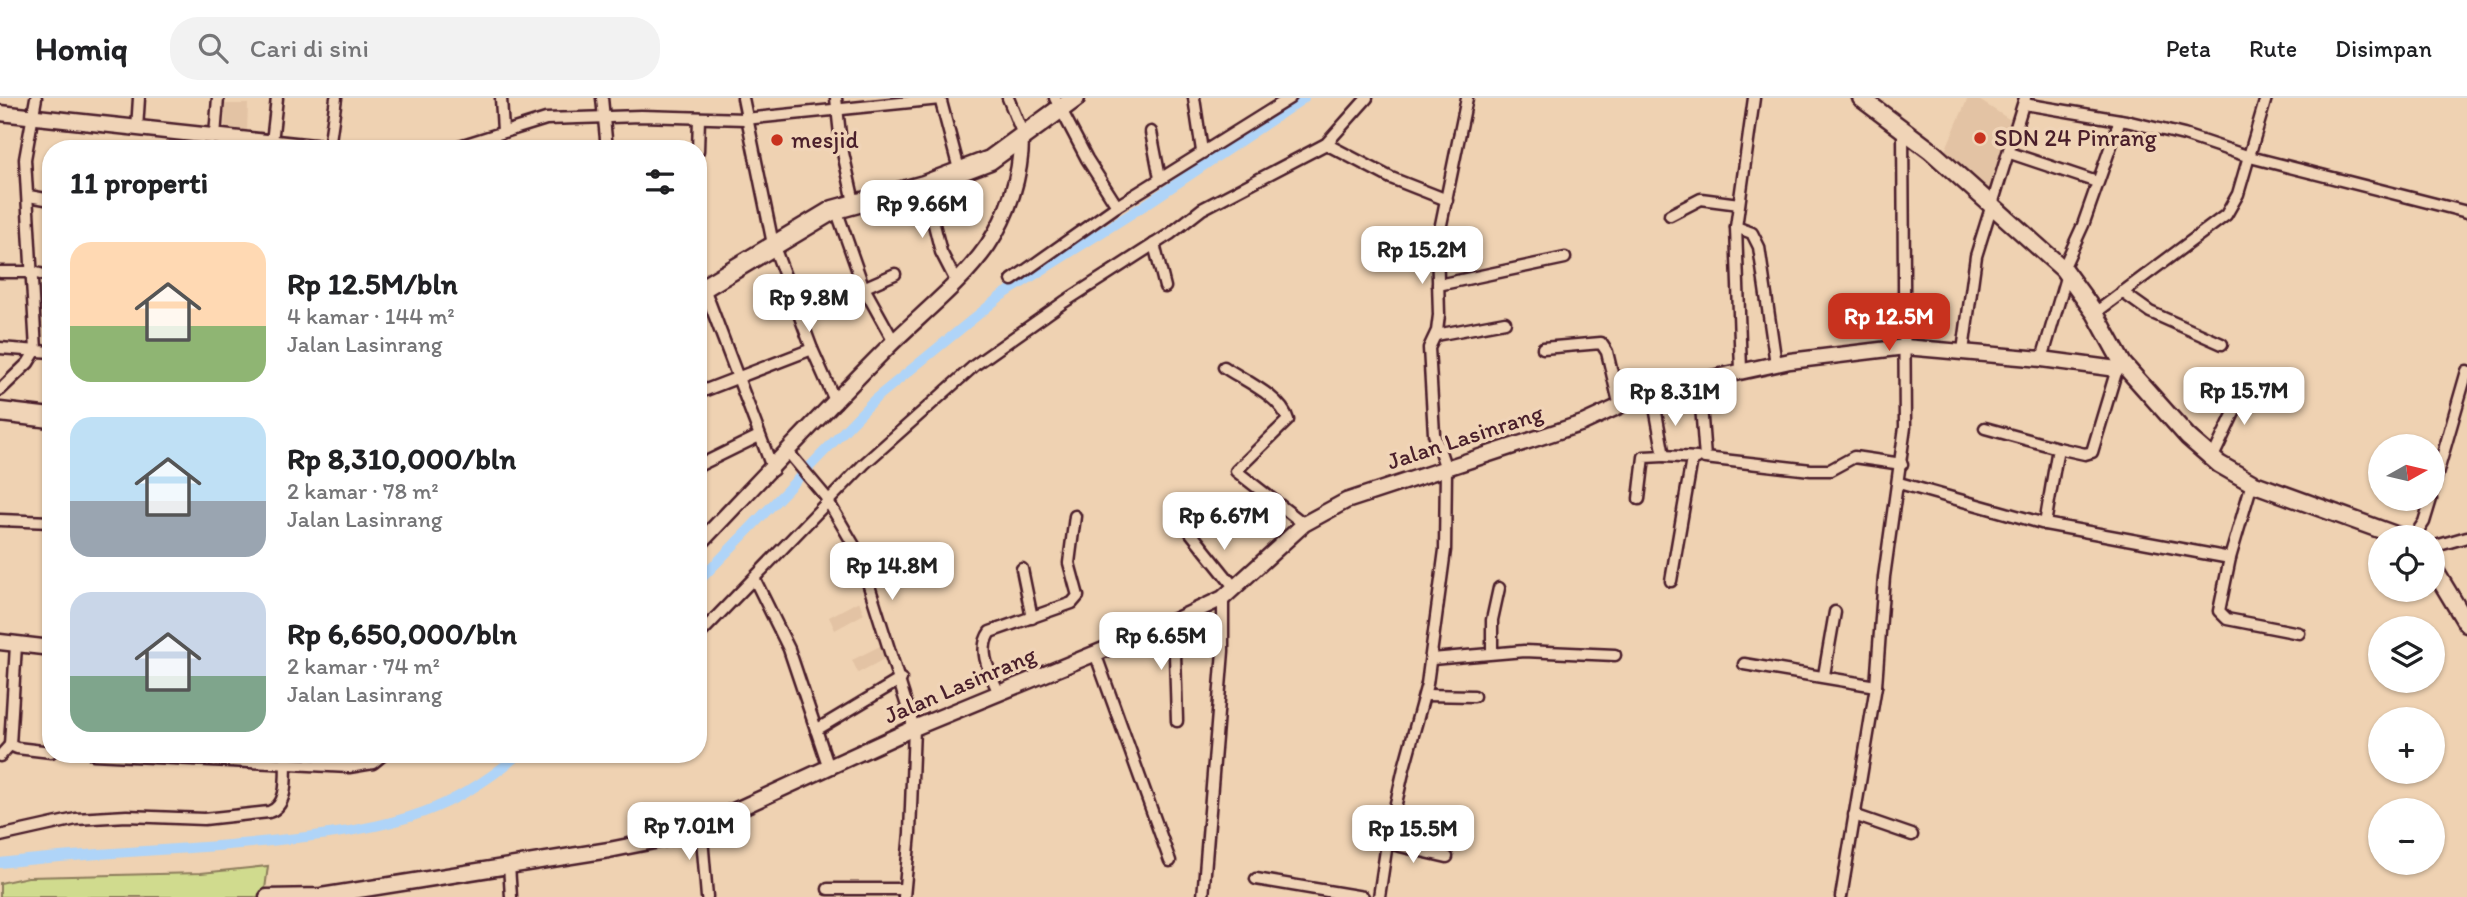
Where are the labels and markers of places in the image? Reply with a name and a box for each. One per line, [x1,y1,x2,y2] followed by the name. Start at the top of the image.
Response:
[1994,123,2158,152] place label: SDN 24 Pinrang
[791,125,859,154] place label: mesjid
[1972,130,1988,146] marker: SDN 24 Pinrang
[769,132,785,148] marker: mesjid
[850,180,994,240] pin: Rp 9.66M
[1350,226,1494,286] pin: Rp 15.2M
[744,274,874,334] pin: Rp 9.8M
[1817,294,1961,353] pin: Rp 12.5M
[1603,368,1747,428] pin: Rp 8.31M
[2172,368,2316,427] pin: Rp 15.7M
[1152,492,1296,552] pin: Rp 6.67M
[820,542,964,602] pin: Rp 14.8M
[1089,612,1233,672] pin: Rp 6.65M
[617,802,761,862] pin: Rp 7.01M
[1341,806,1485,865] pin: Rp 15.5M

